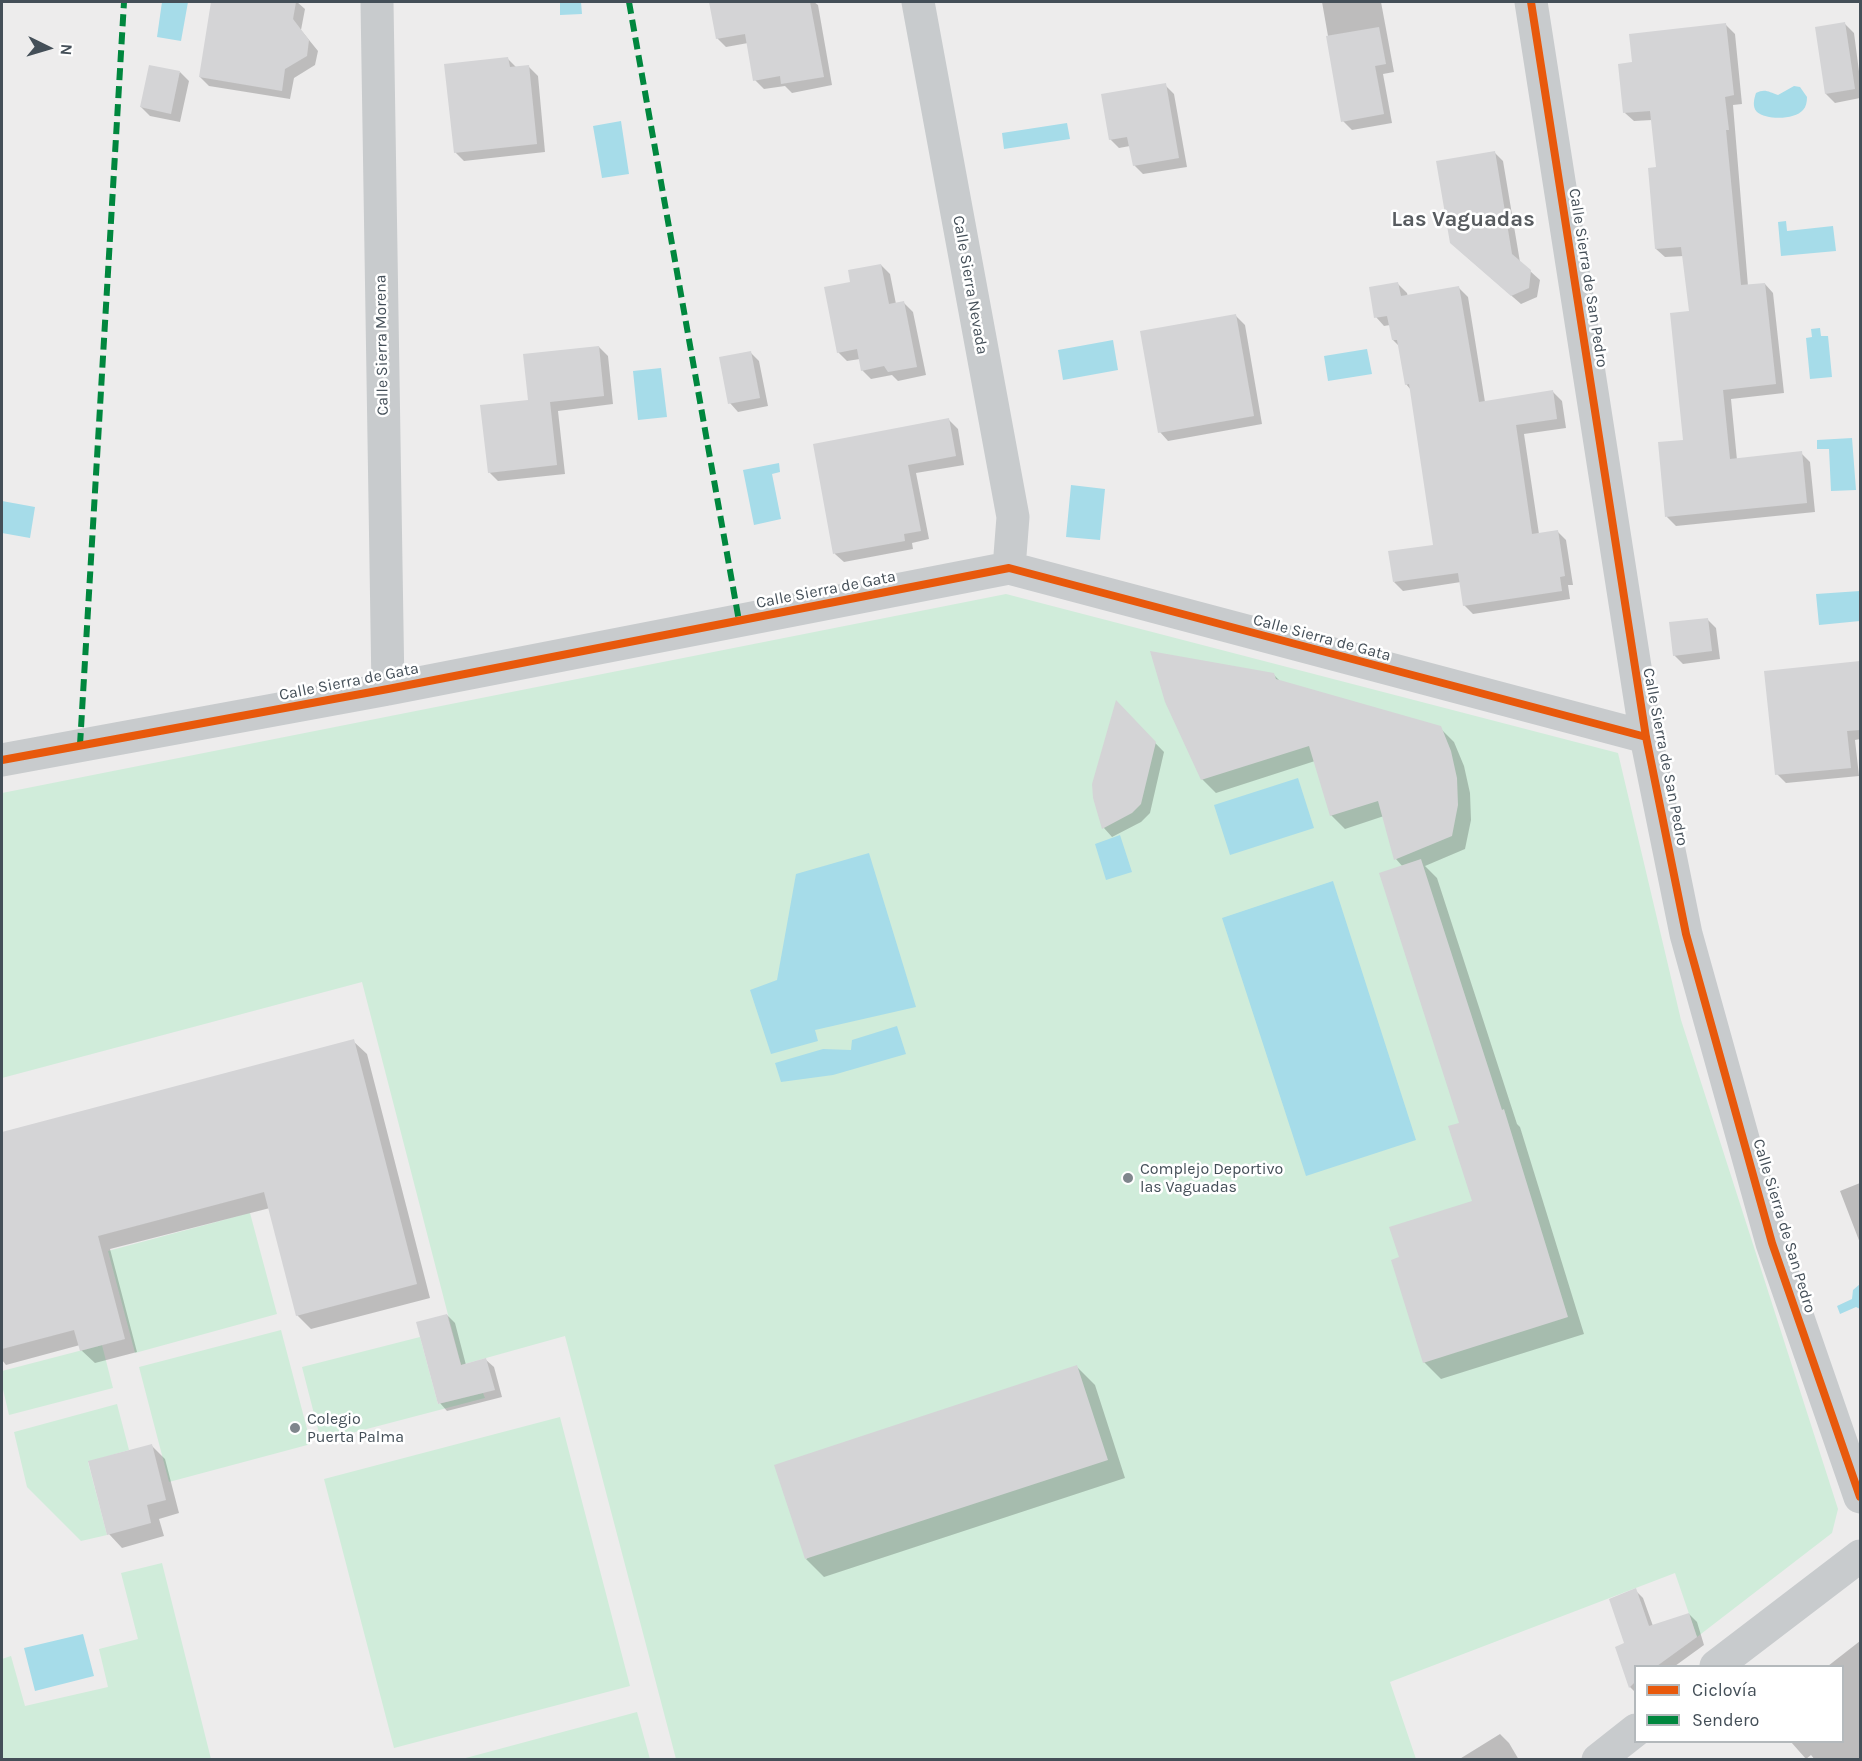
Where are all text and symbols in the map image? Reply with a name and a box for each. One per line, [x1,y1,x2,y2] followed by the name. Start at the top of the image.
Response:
[18,18,78,78] north arrow
[56,43,76,56] text: N
[1564,187,1612,369] street label: Calle Sierra de San Pedro
[1391,207,1535,233] district label: Las Vaguadas
[948,214,992,356] street label: Calle Sierra Nevada
[371,274,393,416] street label: Calle Sierra Morena
[755,567,897,613] street label: Calle Sierra de Gata
[1251,610,1393,666] street label: Calle Sierra de Gata
[278,659,420,705] street label: Calle Sierra de Gata
[1638,666,1692,848] street label: Calle Sierra de San Pedro
[1748,1137,1820,1315] street label: Calle Sierra de San Pedro
[1140,1159,1283,1197] place label: Complejo Deportivo las Vaguadas
[1121,1171,1135,1185] marker: Complejo Deportivo las Vaguadas
[307,1409,404,1447] place label: Colegio Puerta Palma
[288,1421,302,1435] marker: Colegio Puerta Palma
[1634,1665,1844,1743] legend
[1692,1679,1757,1701] text: Ciclovía
[1692,1709,1759,1731] text: Sendero

